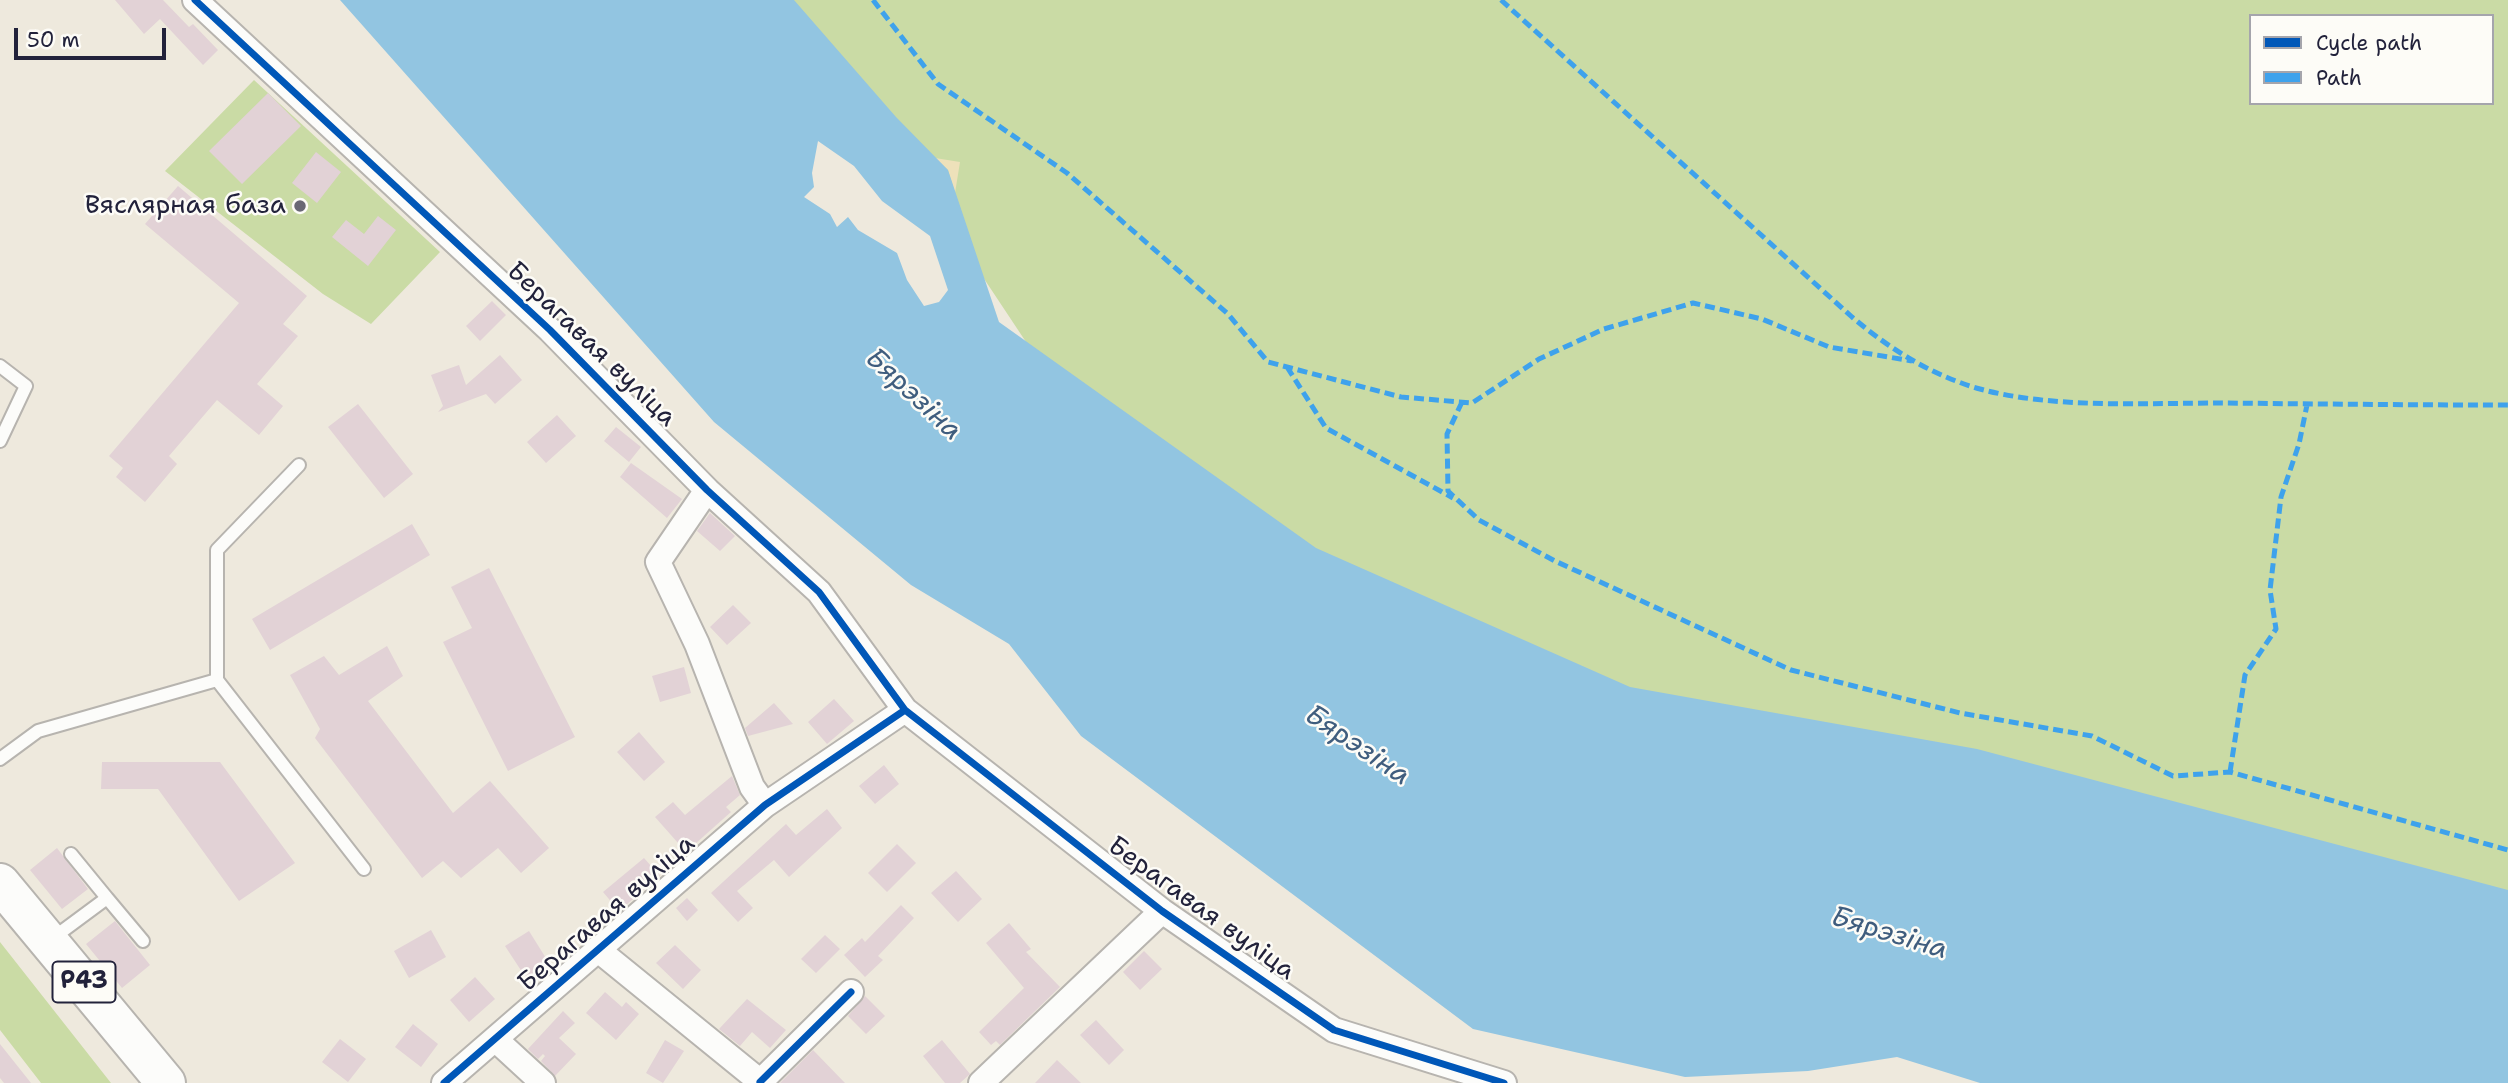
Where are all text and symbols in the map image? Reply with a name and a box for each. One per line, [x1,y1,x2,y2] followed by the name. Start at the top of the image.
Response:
[18,14,170,58] scale bar
[2249,14,2494,105] legend
[27,26,80,54] text: 50 m
[2316,29,2422,57] text: Cycle path
[2316,64,2362,92] text: Path
[85,190,286,222] place label: Вяслярная база
[292,198,308,214] marker: Вяслярная база
[500,256,682,434] street label: Берагавая вуліца
[858,342,968,448] water label: Бярэзіна
[1298,698,1416,794] water label: Бярэзіна
[512,829,702,999] street label: Берагавая вуліца
[1101,831,1301,987] street label: Берагавая вуліца
[1827,900,1951,968] water label: Бярэзіна
[52,962,116,1002] road number: Р43

